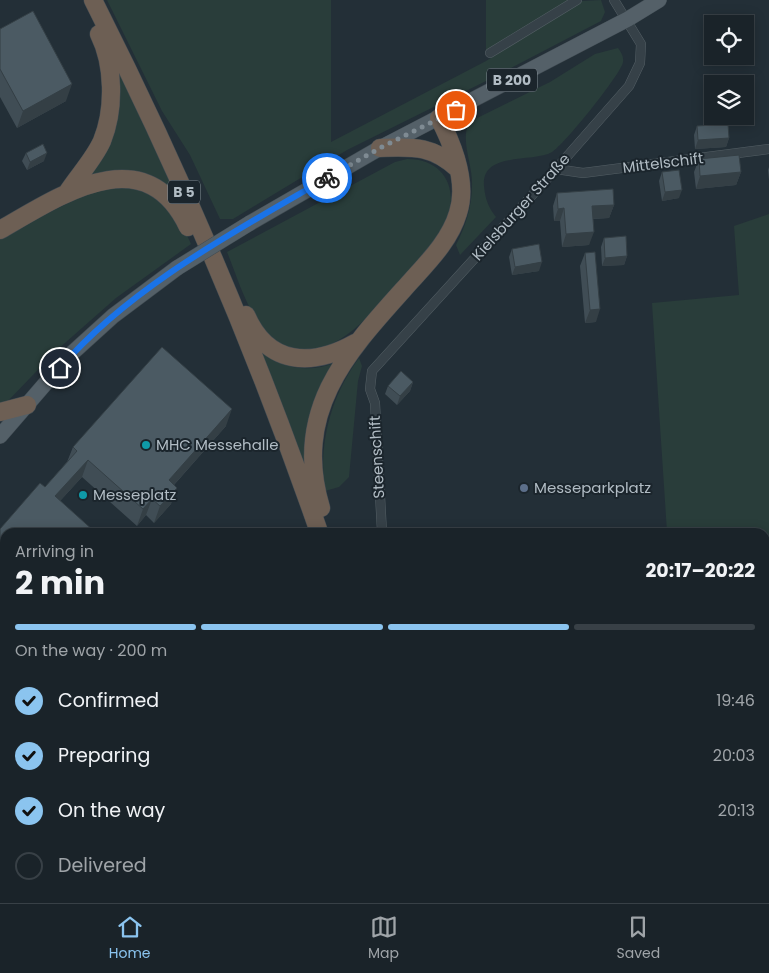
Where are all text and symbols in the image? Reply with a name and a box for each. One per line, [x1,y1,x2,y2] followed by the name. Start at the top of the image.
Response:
[704,15,754,125] map controls
[704,15,754,65] button: locate
[487,68,537,92] road number: B 200
[704,75,754,125] button: layers
[435,89,477,131] pin
[442,96,470,124] icon: bag
[621,147,704,178] street label: Mittelschift
[467,149,574,265] street label: Kielsburger Straße
[302,153,352,203] courier
[313,164,341,192] icon: bike
[168,180,200,203] road number: B 5
[39,347,81,389] pin
[46,354,74,382] icon: home
[364,415,389,499] street label: Steenschift
[156,434,278,455] place label: MHC Messehalle
[140,439,152,451] marker: MHC Messehalle
[534,477,651,498] place label: Messeparkplatz
[518,482,530,494] marker: Messeparkplatz
[93,484,177,505] place label: Messeplatz
[77,489,89,501] marker: Messeplatz
[15,540,94,563] text: Arriving in
[646,557,755,584] text: 20:17–20:22
[15,560,105,605] text: 2 min
[15,639,167,662] text: On the way · 200 m
[15,687,43,715] icon: check
[58,687,159,714] text: Confirmed
[716,689,755,712] text: 19:46
[15,742,43,770] icon: check
[58,742,150,769] text: Preparing
[713,744,755,767] text: 20:03
[15,797,43,825] icon: check
[58,797,165,824] text: On the way
[718,799,755,822] text: 20:13
[58,852,147,879] text: Delivered
[109,913,151,964] tab: Home
[368,913,399,964] tab: Map
[617,913,660,964] tab: Saved

